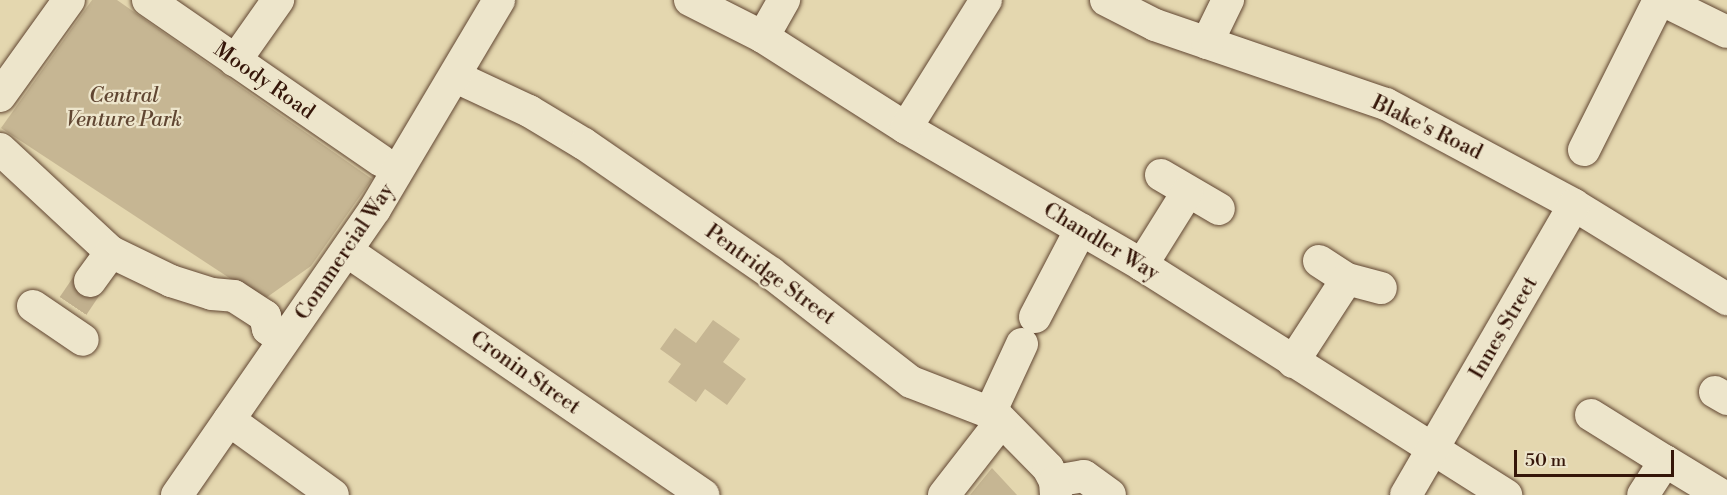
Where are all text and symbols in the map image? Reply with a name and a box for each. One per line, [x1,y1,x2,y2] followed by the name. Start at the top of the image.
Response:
[209,37,319,125] street label: Moody Road
[66,83,182,133] park label: Central Venture Park
[1368,90,1486,166] street label: Blake's Road
[290,179,400,325] street label: Commercial Way
[1039,198,1163,286] street label: Chandler Way
[700,219,840,331] street label: Pentridge Street
[1465,272,1543,384] street label: Innes Street
[465,326,585,420] street label: Cronin Street
[1517,438,1678,476] scale bar
[1525,449,1566,472] text: 50 m

